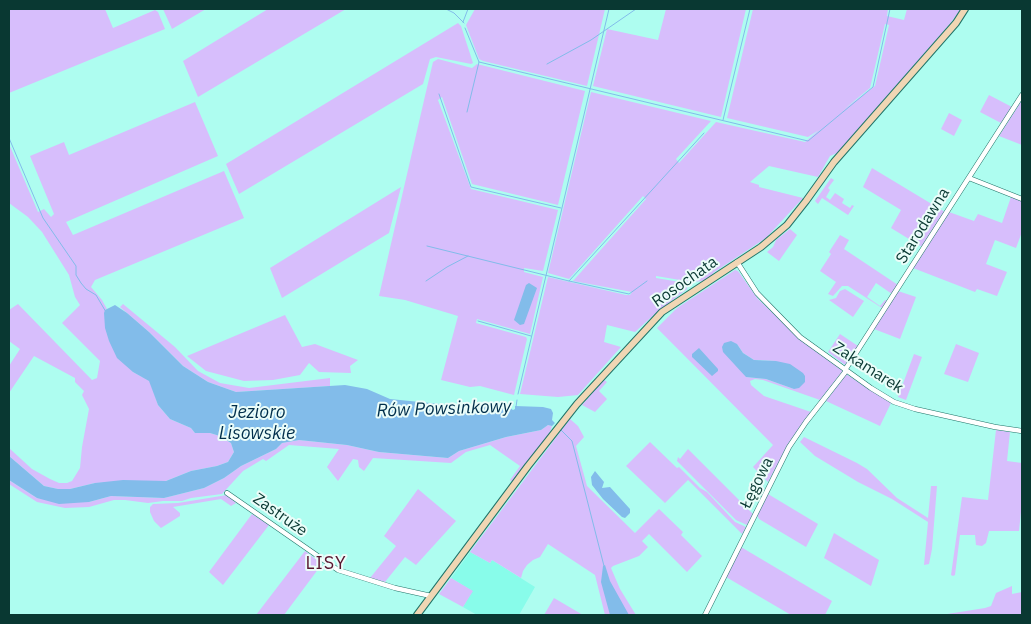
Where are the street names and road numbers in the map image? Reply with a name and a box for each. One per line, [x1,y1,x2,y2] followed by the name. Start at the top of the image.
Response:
[892,184,954,268] street label: Starodawna
[649,252,721,312] street label: Rosochata
[829,338,907,398] street label: Zakamarek
[736,454,778,512] street label: Łęgowa
[249,489,311,541] street label: Zastruże

